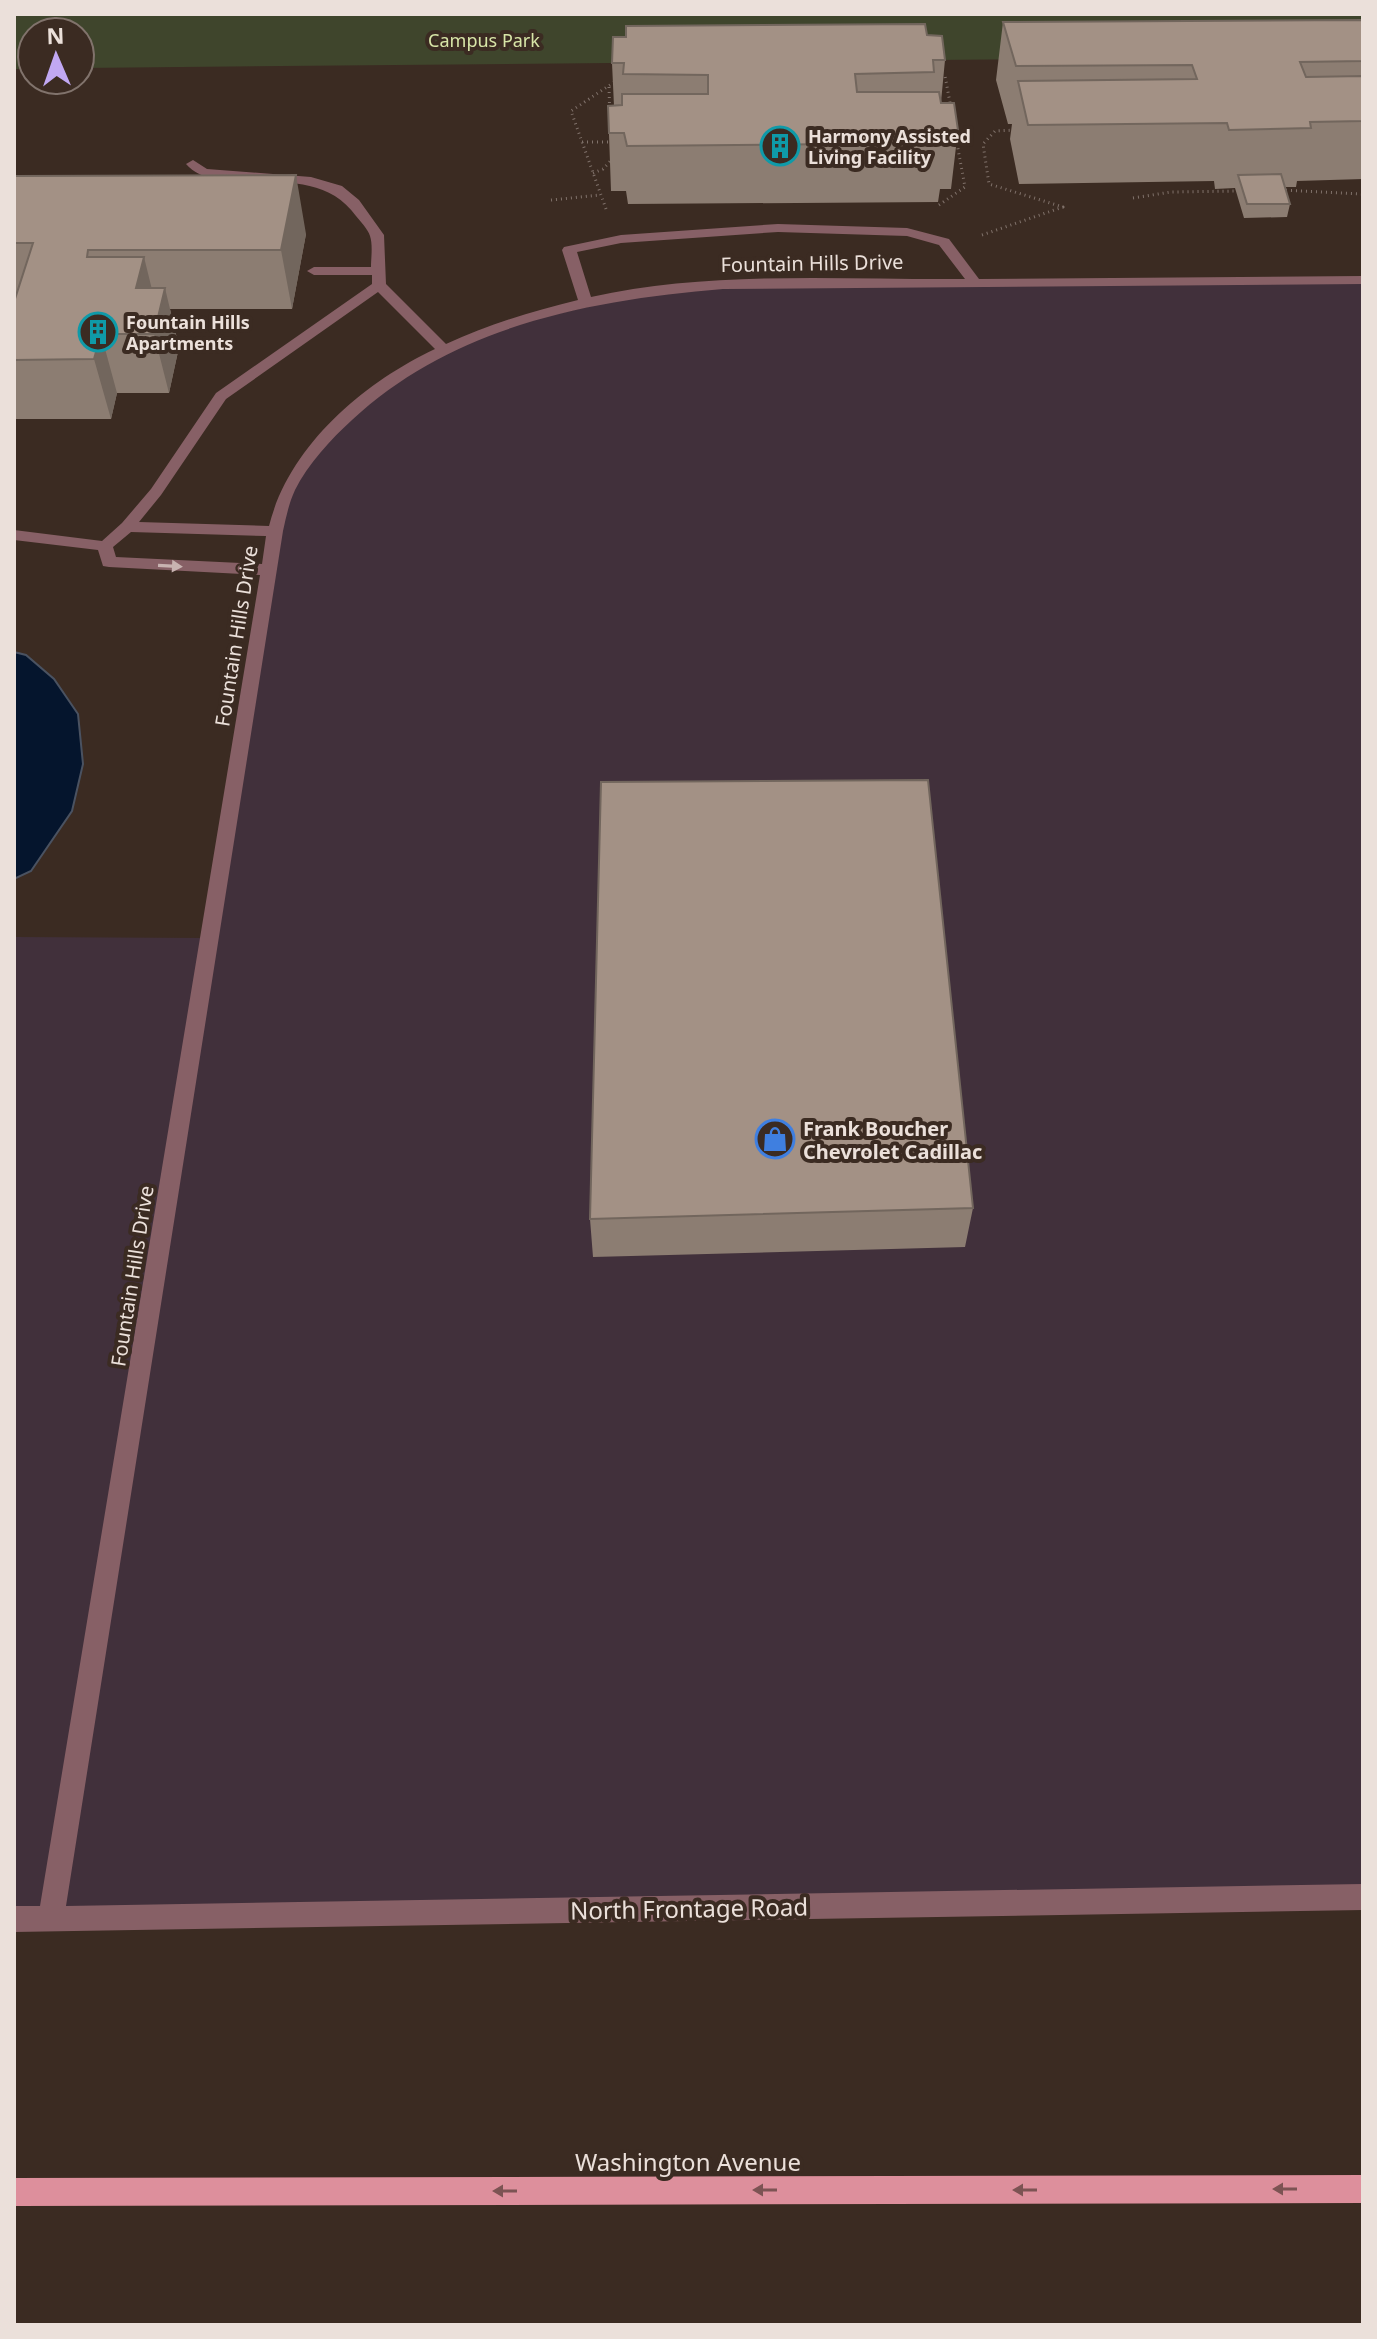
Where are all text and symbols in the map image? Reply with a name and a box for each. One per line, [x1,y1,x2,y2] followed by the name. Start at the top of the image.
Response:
[16,16,96,96] north arrow
[46,20,65,50] text: N
[428,28,540,52] park label: Campus Park
[808,124,971,169] place label: Harmony Assisted Living Facility
[759,125,801,167] building icon: Harmony Assisted Living Facility
[720,248,904,278] street label: Fountain Hills Drive
[126,310,250,355] place label: Fountain Hills Apartments
[77,311,119,353] building icon: Fountain Hills Apartments
[208,544,264,728] street label: Fountain Hills Drive
[158,560,183,573] one-way arrow
[803,1115,982,1165] place label: Frank Boucher Chevrolet Cadillac
[754,1118,796,1160] shop icon: Frank Boucher Chevrolet Cadillac
[104,1184,160,1368] street label: Fountain Hills Drive
[570,1889,808,1927] street label: North Frontage Road
[575,2145,801,2178] street label: Washington Avenue
[1272,2183,1297,2195] one-way arrow
[752,2184,777,2196] one-way arrow
[1012,2184,1037,2196] one-way arrow
[492,2185,517,2197] one-way arrow

